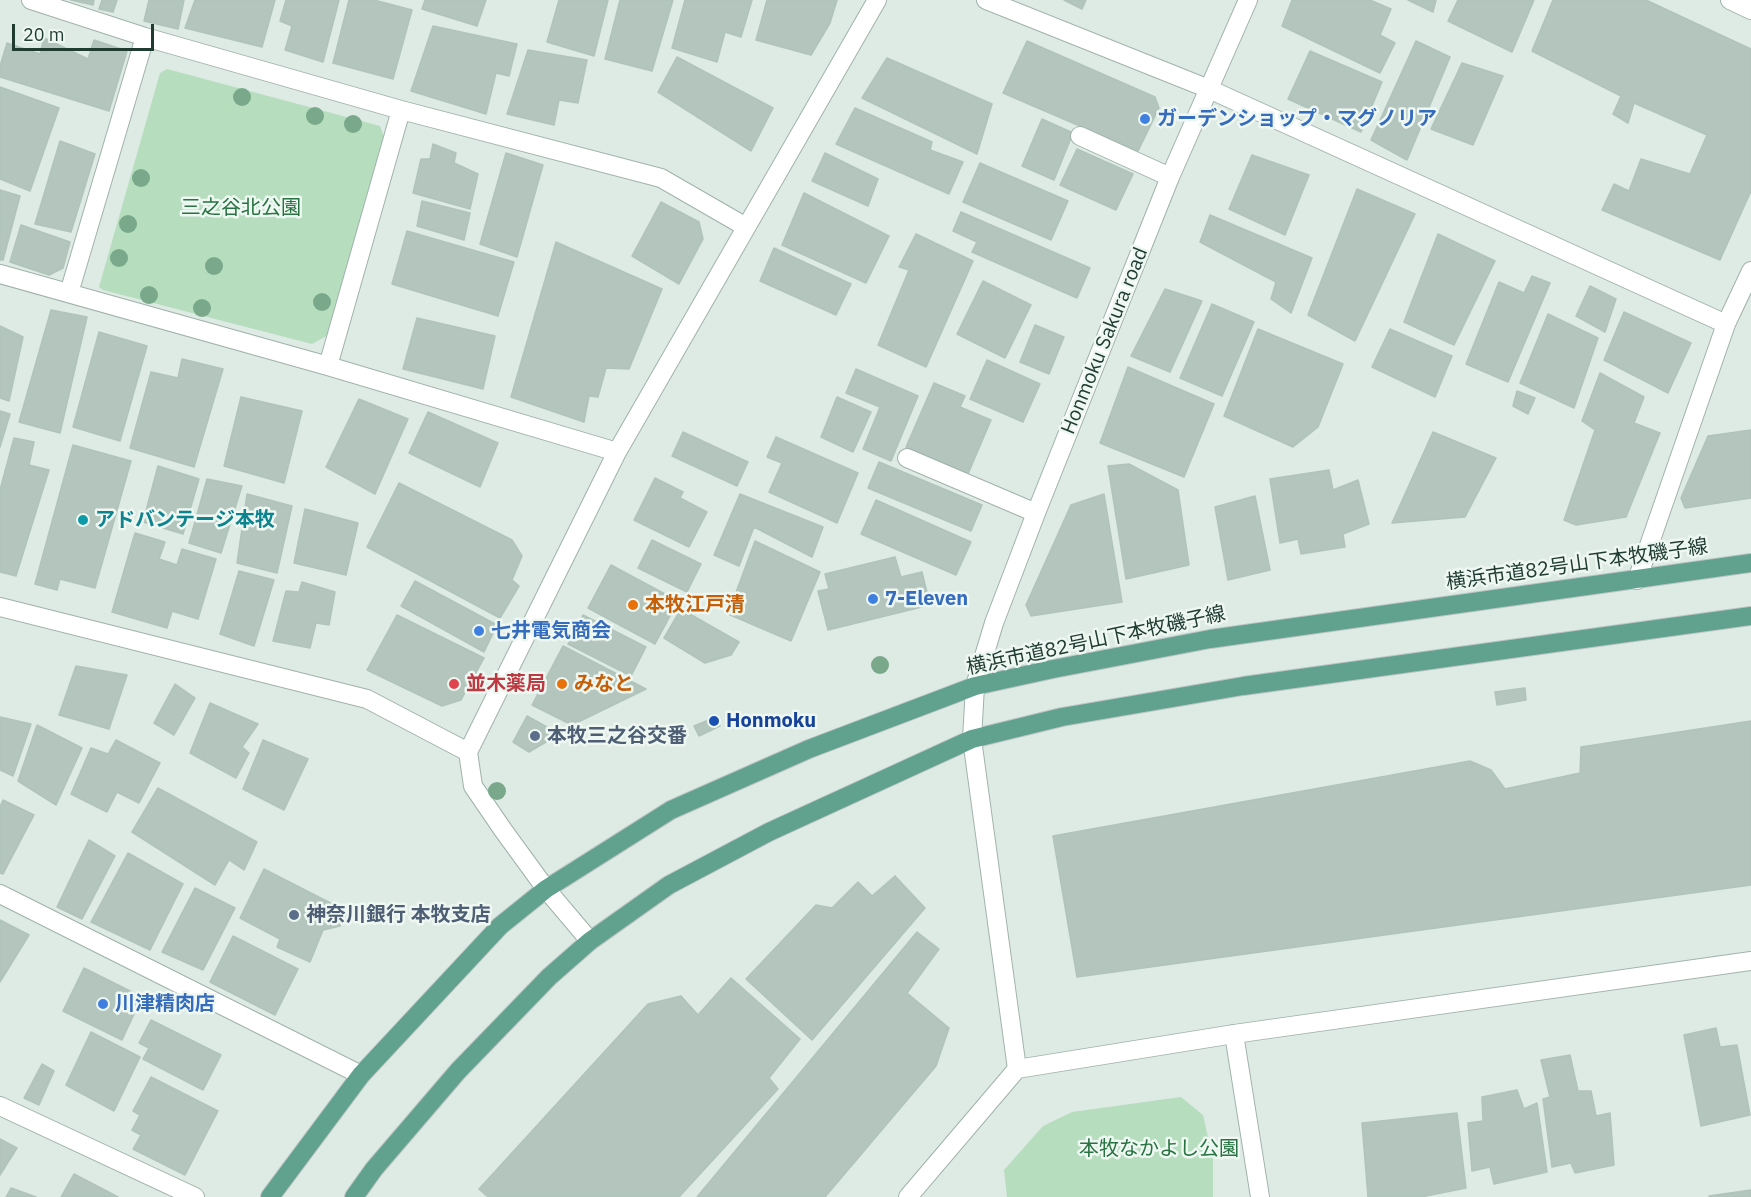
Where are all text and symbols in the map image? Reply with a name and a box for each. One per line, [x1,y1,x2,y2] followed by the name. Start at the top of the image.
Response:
[15,12,158,50] scale bar
[23,23,65,46] text: 20 m
[1157,107,1437,131] place label: ガーデンショップ・マグノリア
[1138,112,1152,126] marker: ガーデンショップ・マグノリア
[181,196,301,220] park label: 三之谷北公園
[1057,244,1153,438] street label: Honmoku Sakura road
[95,508,275,532] place label: アドバンテージ本牧
[76,513,90,527] marker: アドバンテージ本牧
[1445,535,1709,595] street label: 横浜市道82号山下本牧磯子線
[885,587,968,611] place label: 7-Eleven
[866,592,880,606] marker: 7-Eleven
[645,593,745,617] place label: 本牧江戸清
[626,598,640,612] marker: 本牧江戸清
[964,602,1228,680] street label: 横浜市道82号山下本牧磯子線
[491,619,611,643] place label: 七井電気商会
[472,624,486,638] marker: 七井電気商会
[466,672,546,696] place label: 並木薬局
[574,672,634,696] place label: みなと
[447,677,461,691] marker: 並木薬局
[555,677,569,691] marker: みなと
[726,709,816,733] place label: Honmoku
[707,714,721,728] marker: Honmoku
[547,724,687,748] place label: 本牧三之谷交番
[528,729,542,743] marker: 本牧三之谷交番
[306,903,491,927] place label: 神奈川銀行 本牧支店
[287,908,301,922] marker: 神奈川銀行 本牧支店
[115,992,215,1016] place label: 川津精肉店
[96,997,110,1011] marker: 川津精肉店
[1079,1137,1239,1161] park label: 本牧なかよし公園

